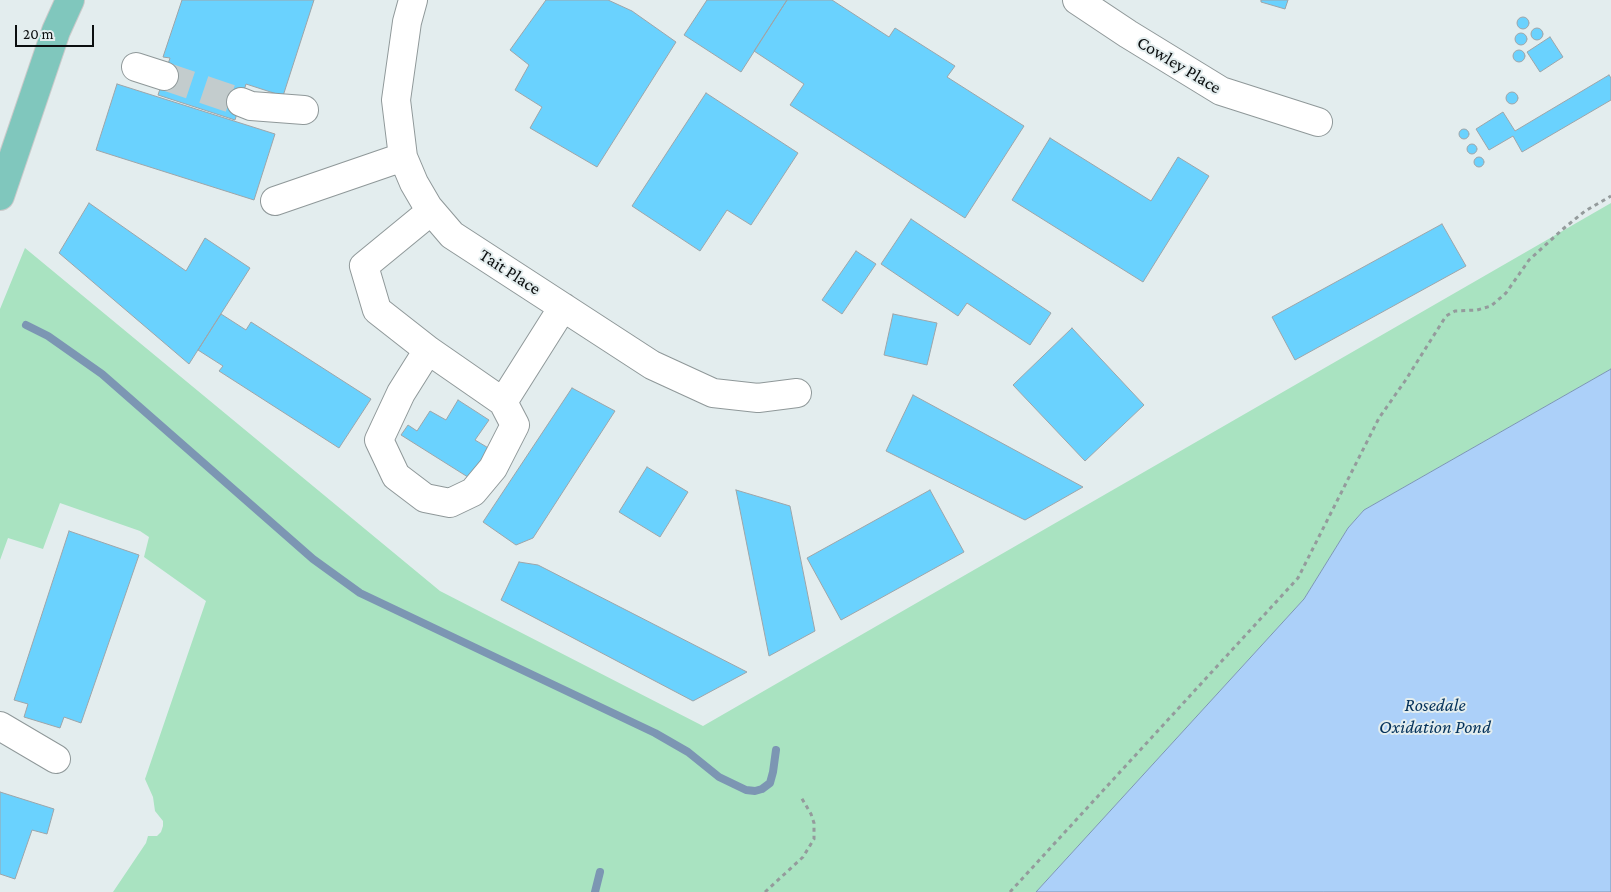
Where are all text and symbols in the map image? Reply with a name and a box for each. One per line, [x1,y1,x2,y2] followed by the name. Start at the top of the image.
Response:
[18,15,96,47] scale bar
[23,26,54,42] text: 20 m
[1133,31,1225,99] street label: Cowley Place
[475,244,545,300] street label: Tait Place
[1379,694,1491,738] water label: Rosedale Oxidation Pond

